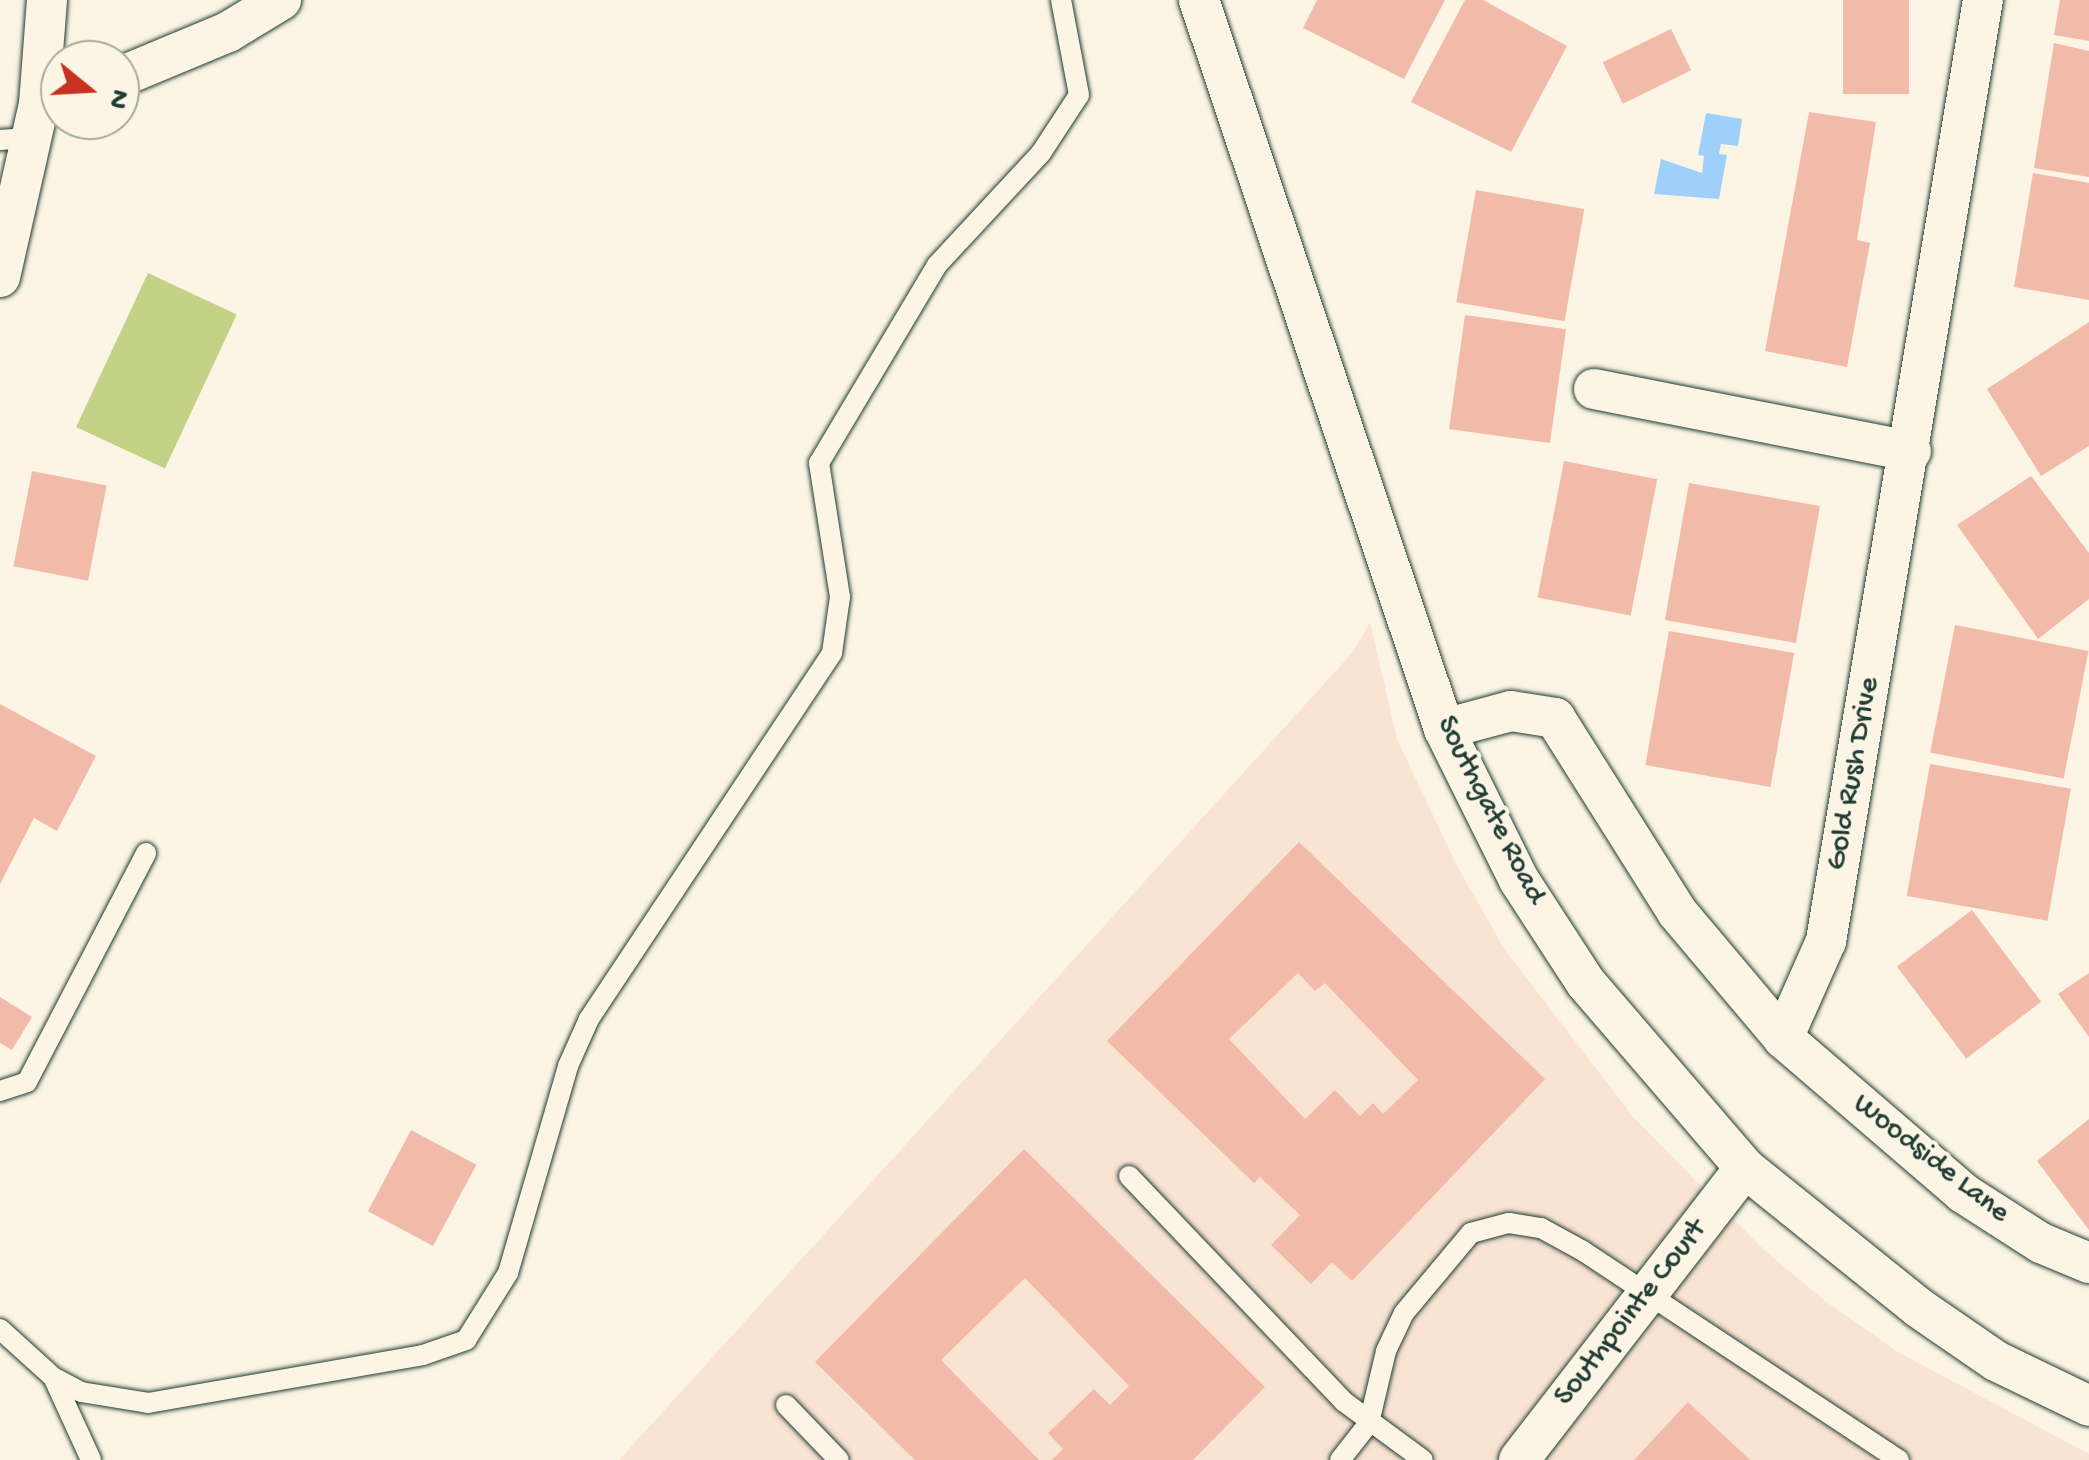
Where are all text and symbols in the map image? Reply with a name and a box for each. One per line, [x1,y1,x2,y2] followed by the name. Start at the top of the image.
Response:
[40,40,140,140] north arrow
[99,85,136,113] text: N
[1820,675,1890,873] street label: Gold Rush Drive
[1426,711,1552,911] street label: Southgate Road
[1844,1088,2016,1232] street label: Woodside Lane
[1548,1214,1716,1414] street label: Southpointe Court

